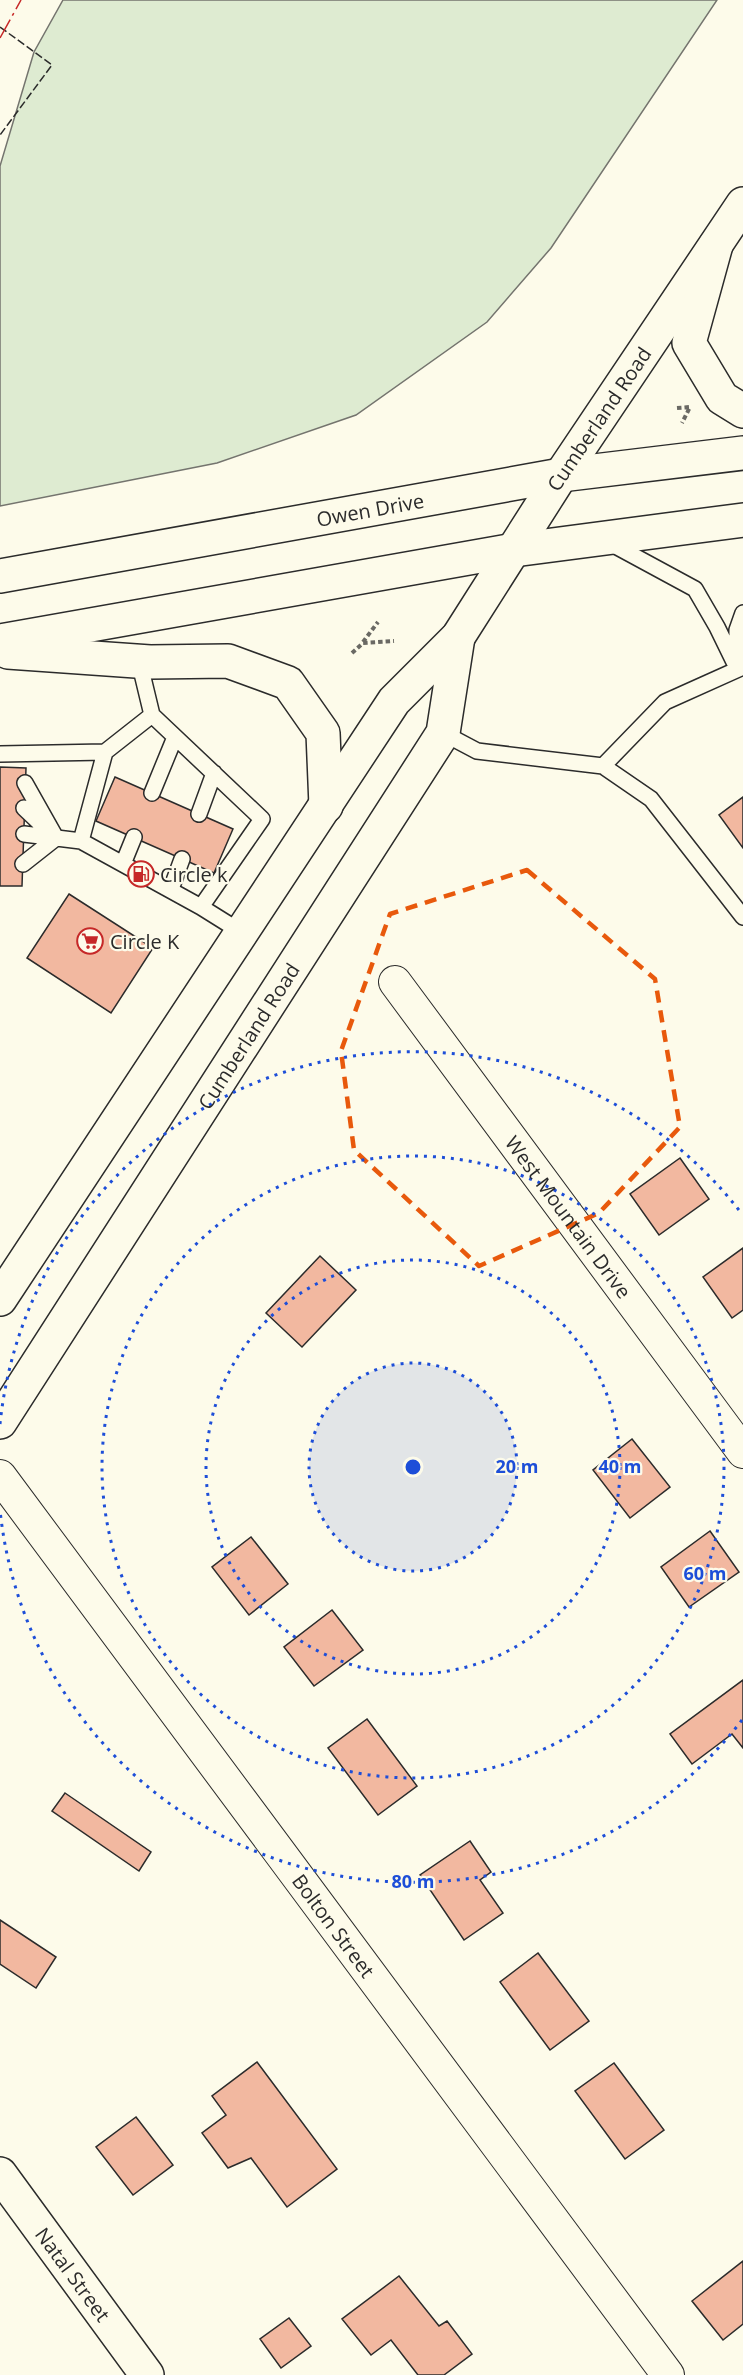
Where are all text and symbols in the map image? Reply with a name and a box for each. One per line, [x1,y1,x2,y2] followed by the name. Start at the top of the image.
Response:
[541,342,657,496] street label: Cumberland Road
[314,486,426,532] street label: Owen Drive
[126,859,156,889] fuel station icon: Circle k
[160,861,228,888] place label: Circle k
[75,926,105,956] supermarket icon: Circle K
[110,928,180,955] place label: Circle K
[191,958,305,1114] street label: Cumberland Road
[500,1130,638,1303] street label: West Mountain Drive
[496,1454,538,1478] text: 20 m
[599,1454,641,1478] text: 40 m
[403,1457,423,1477] centre of rings
[684,1561,726,1585] text: 60 m
[287,1868,381,1983] street label: Bolton Street
[392,1869,434,1893] text: 80 m
[30,2221,117,2327] street label: Natal Street

